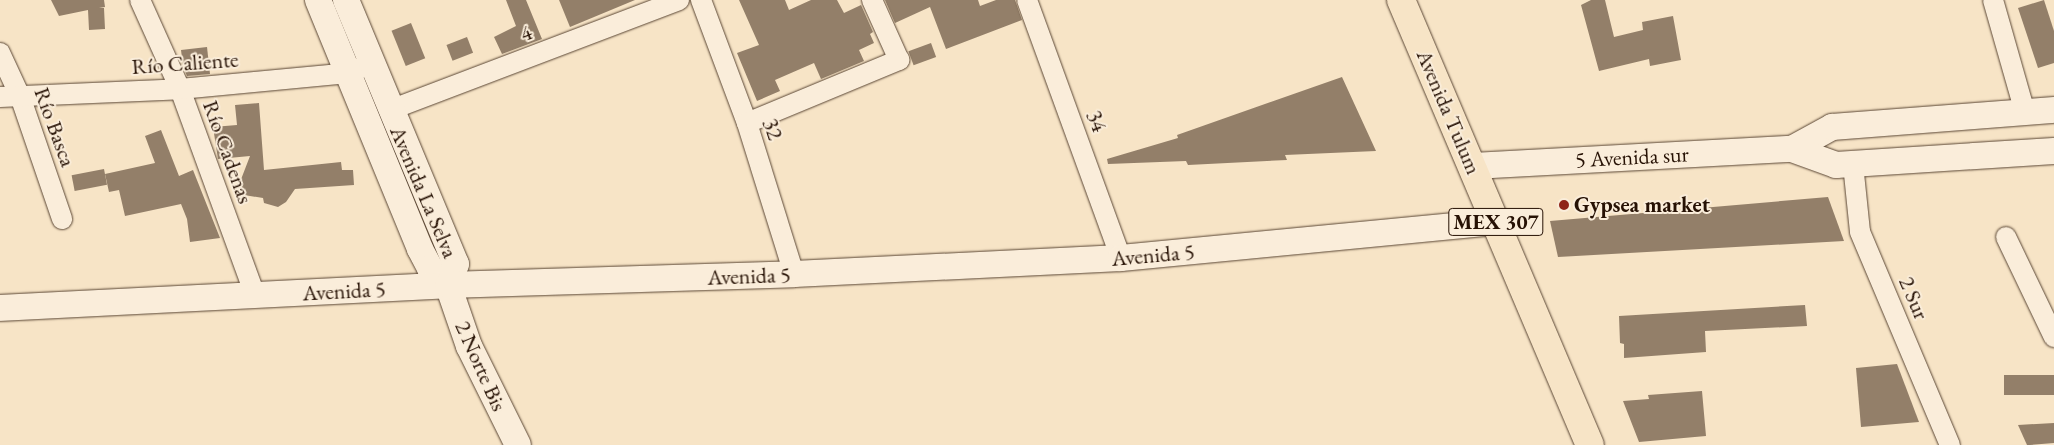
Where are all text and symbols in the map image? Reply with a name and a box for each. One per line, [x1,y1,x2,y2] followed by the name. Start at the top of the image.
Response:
[516,19,536,47] street label: 4
[131,46,239,80] street label: Río Caliente
[1411,46,1487,178] street label: Avenida Tulum
[28,84,82,170] street label: Río Basca
[197,97,259,207] street label: Río Cadenas
[1081,107,1113,135] street label: 34
[757,115,789,143] street label: 32
[384,122,464,262] street label: Avenida La Selva
[1575,141,1689,173] street label: 5 Avenida sur
[1574,192,1710,218] place label: Gypsea market
[1558,199,1570,211] marker: Gypsea market
[1447,203,1545,240] road number: MEX 307
[1110,238,1196,272] street label: Avenida 5
[707,261,791,291] street label: Avenida 5
[1893,273,1935,323] street label: 2 Sur
[302,276,386,306] street label: Avenida 5
[449,317,513,415] street label: 2 Norte Bis

